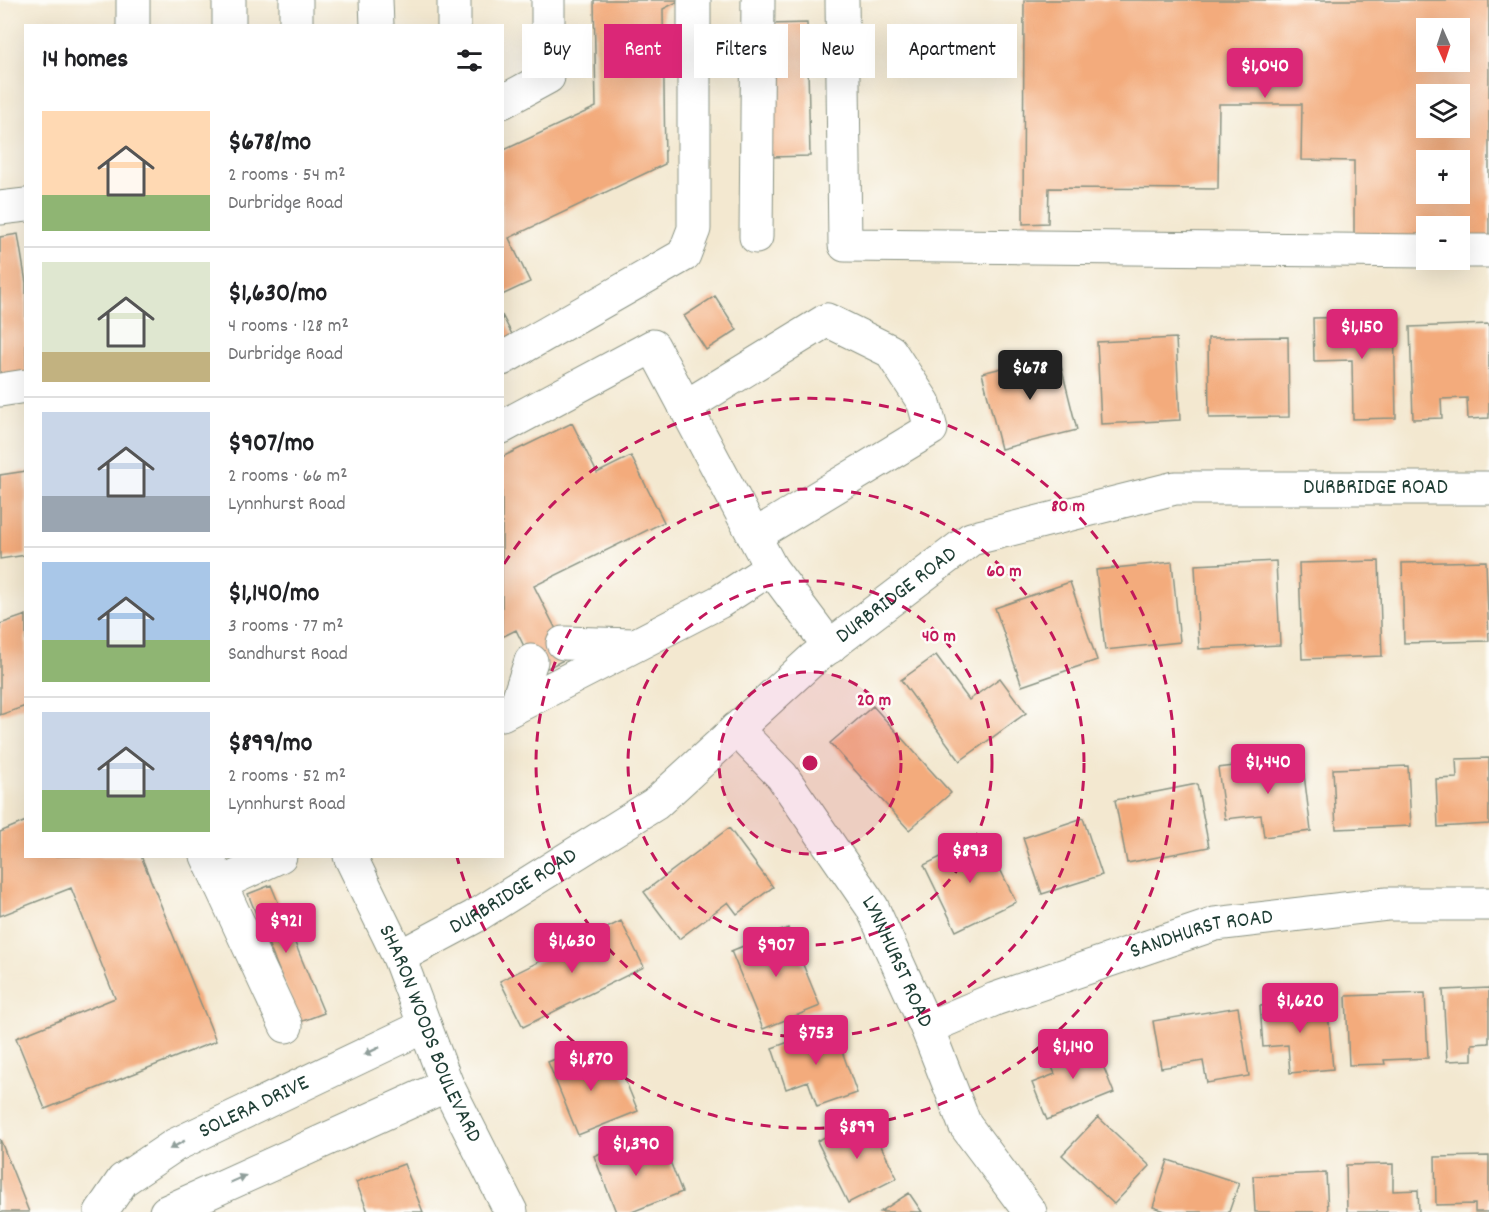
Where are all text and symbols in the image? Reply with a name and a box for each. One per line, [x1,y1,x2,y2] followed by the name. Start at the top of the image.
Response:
[1416,18,1470,72] north arrow
[1416,18,1470,270] map controls
[522,24,592,78] chip: Buy
[604,24,682,78] chip: Rent
[694,24,788,78] chip: Filters
[800,24,875,78] chip: New
[887,24,1017,78] chip: Apartment
[42,42,128,79] text: 14 homes
[453,44,486,77] icon: filters
[1216,48,1314,99] pin: $1,040
[1241,53,1289,81] text: $1,040
[1416,84,1470,138] button: layers
[228,125,311,162] text: $678/mo
[90,135,162,207] icon: home
[1416,150,1470,204] button: +
[228,162,346,190] text: 2 rooms · 54 m²
[228,190,343,218] text: Durbridge Road
[1416,216,1470,270] button: −
[228,276,327,313] text: $1,630/mo
[90,286,162,358] icon: home
[1313,309,1411,360] pin: $1,150
[228,313,349,341] text: 4 rooms · 128 m²
[1341,314,1383,342] text: $1,150
[228,341,343,369] text: Durbridge Road
[994,350,1066,401] pin: $678
[1012,355,1048,383] text: $678
[228,426,314,463] text: $907/mo
[90,436,162,508] icon: home
[228,463,348,491] text: 2 rooms · 66 m²
[1303,473,1448,504] street label: DURBRIDGE ROAD
[228,491,346,519] text: Lynnhurst Road
[1051,495,1085,520] text: 80 m
[830,539,964,652] street label: DURBRIDGE ROAD
[986,560,1022,585] text: 60 m
[228,576,319,613] text: $1,140/mo
[90,586,162,658] icon: home
[228,613,344,641] text: 3 rooms · 77 m²
[922,625,956,650] text: 40 m
[228,641,348,669] text: Sandhurst Road
[857,689,891,714] text: 20 m
[228,726,312,763] text: $899/mo
[90,736,162,808] icon: home
[1219,744,1317,795] pin: $1,440
[1245,749,1291,777] text: $1,440
[800,753,820,773] centre of rings
[228,763,346,791] text: 2 rooms · 52 m²
[228,791,346,819] text: Lynnhurst Road
[934,833,1006,884] pin: $893
[952,838,988,866] text: $893
[444,841,584,943] street label: DURBRIDGE ROAD
[853,890,940,1033] street label: LYNNHURST ROAD
[1126,902,1274,967] street label: SANDHURST ROAD
[250,903,322,954] pin: $921
[270,908,302,936] text: $921
[370,920,489,1148] street label: SHARON WOODS BOULEVARD
[523,923,621,974] pin: $1,630
[740,927,812,978] pin: $907
[548,928,596,956] text: $1,630
[757,932,795,960] text: $907
[1251,983,1349,1034] pin: $1,620
[1276,988,1324,1016] text: $1,620
[780,1015,852,1066] pin: $753
[798,1020,834,1048] text: $753
[1024,1029,1122,1080] pin: $1,140
[1052,1034,1094,1062] text: $1,140
[542,1041,640,1092] pin: $1,870
[363,1046,380,1055] one-way arrow
[569,1046,613,1074] text: $1,870
[194,1068,314,1147] street label: SOLERA DRIVE
[821,1109,893,1160] pin: $899
[839,1114,875,1142] text: $899
[587,1126,685,1177] pin: $1,390
[612,1131,660,1159] text: $1,390
[169,1139,185,1150] one-way arrow
[229,1174,247,1184] one-way arrow

